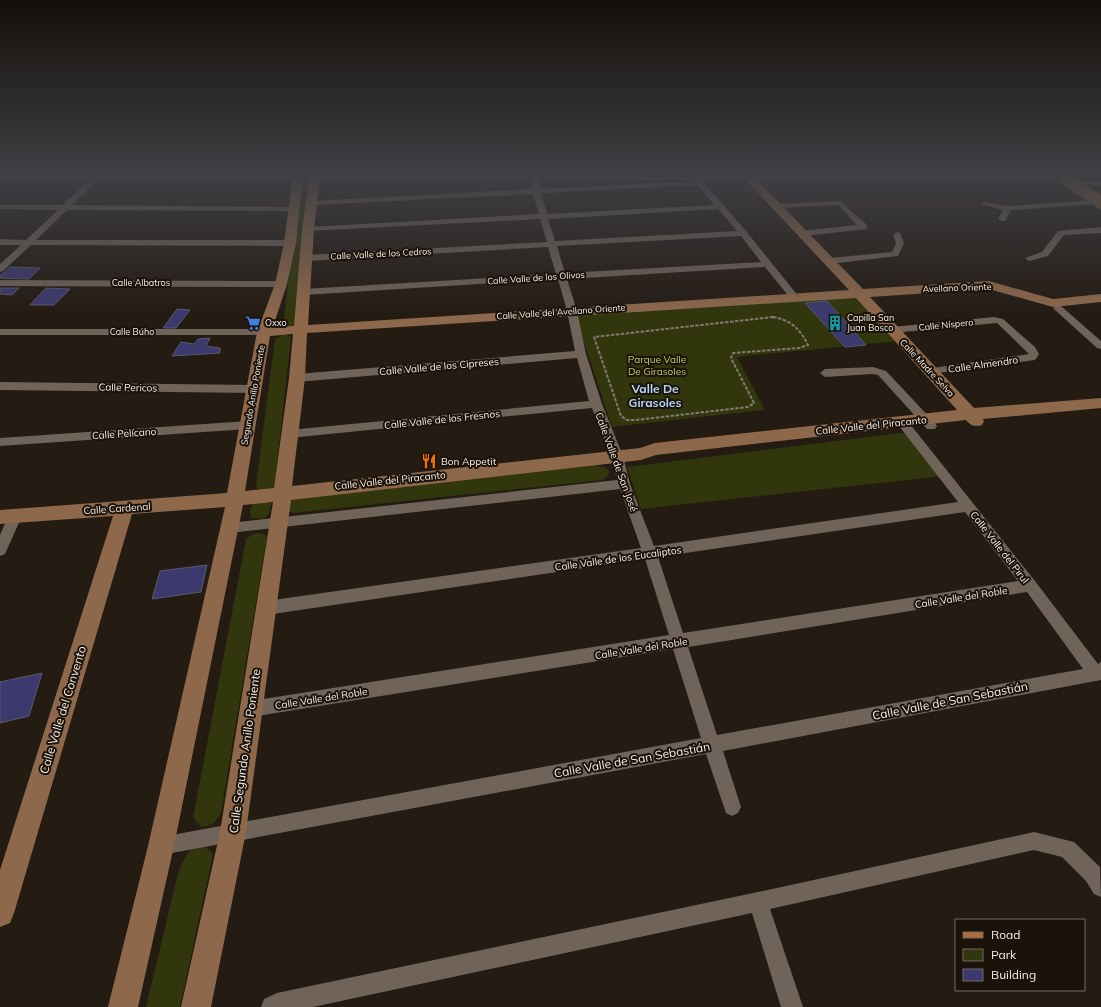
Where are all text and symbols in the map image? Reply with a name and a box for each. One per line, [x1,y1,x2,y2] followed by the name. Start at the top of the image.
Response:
[330,245,432,262] street label: Calle Valle de los Cedros
[487,269,585,286] street label: Calle Valle de los Olivos
[112,277,170,288] street label: Calle Albatros
[922,281,992,294] street label: Avellano Oriente
[496,301,626,322] street label: Calle Valle del Avellano Oriente
[847,312,894,333] place label: Capilla San Juan Bosco
[244,314,262,332] supermarket icon: Oxxo
[826,314,844,332] building icon: Capilla San Juan Bosco
[918,316,974,333] street label: Calle Níspero
[265,317,287,328] place label: Oxxo
[110,326,154,337] street label: Calle Búho
[898,337,957,399] street label: Calle Madre Selva
[238,344,267,446] street label: Segundo Anillo Poniente
[628,353,686,378] park label: Parque Valle De Girasoles
[947,353,1019,376] street label: Calle Almendro
[379,355,499,378] street label: Calle Valle de los Cipreses
[99,380,158,395] street label: Calle Pericos
[629,381,681,410] district label: Valle De Girasoles
[383,407,501,432] street label: Calle Valle de los Fresnos
[592,411,641,514] street label: Calle Valle de San José
[815,413,927,438] street label: Calle Valle del Piracanto
[91,425,157,442] street label: Calle Pelícano
[420,452,438,470] restaurant icon: Bon Appetit
[441,455,497,468] place label: Bon Appetit
[334,468,446,493] street label: Calle Valle del Piracanto
[83,500,151,517] street label: Calle Cardenal
[967,509,1032,586] street label: Calle Valle del Pirul
[554,543,682,574] street label: Calle Valle de los Eucaliptos
[914,584,1008,611] street label: Calle Valle del Roble
[594,635,688,662] street label: Calle Valle del Roble
[36,644,89,776] street label: Calle Valle del Convento
[226,668,263,834] street label: Calle Segundo Anillo Poniente
[871,678,1029,723] street label: Calle Valle de San Sebastián
[274,685,368,712] street label: Calle Valle del Roble
[553,738,711,781] street label: Calle Valle de San Sebastián
[955,919,1085,991] legend
[991,927,1020,942] text: Road
[991,947,1017,962] text: Park
[991,967,1036,982] text: Building

